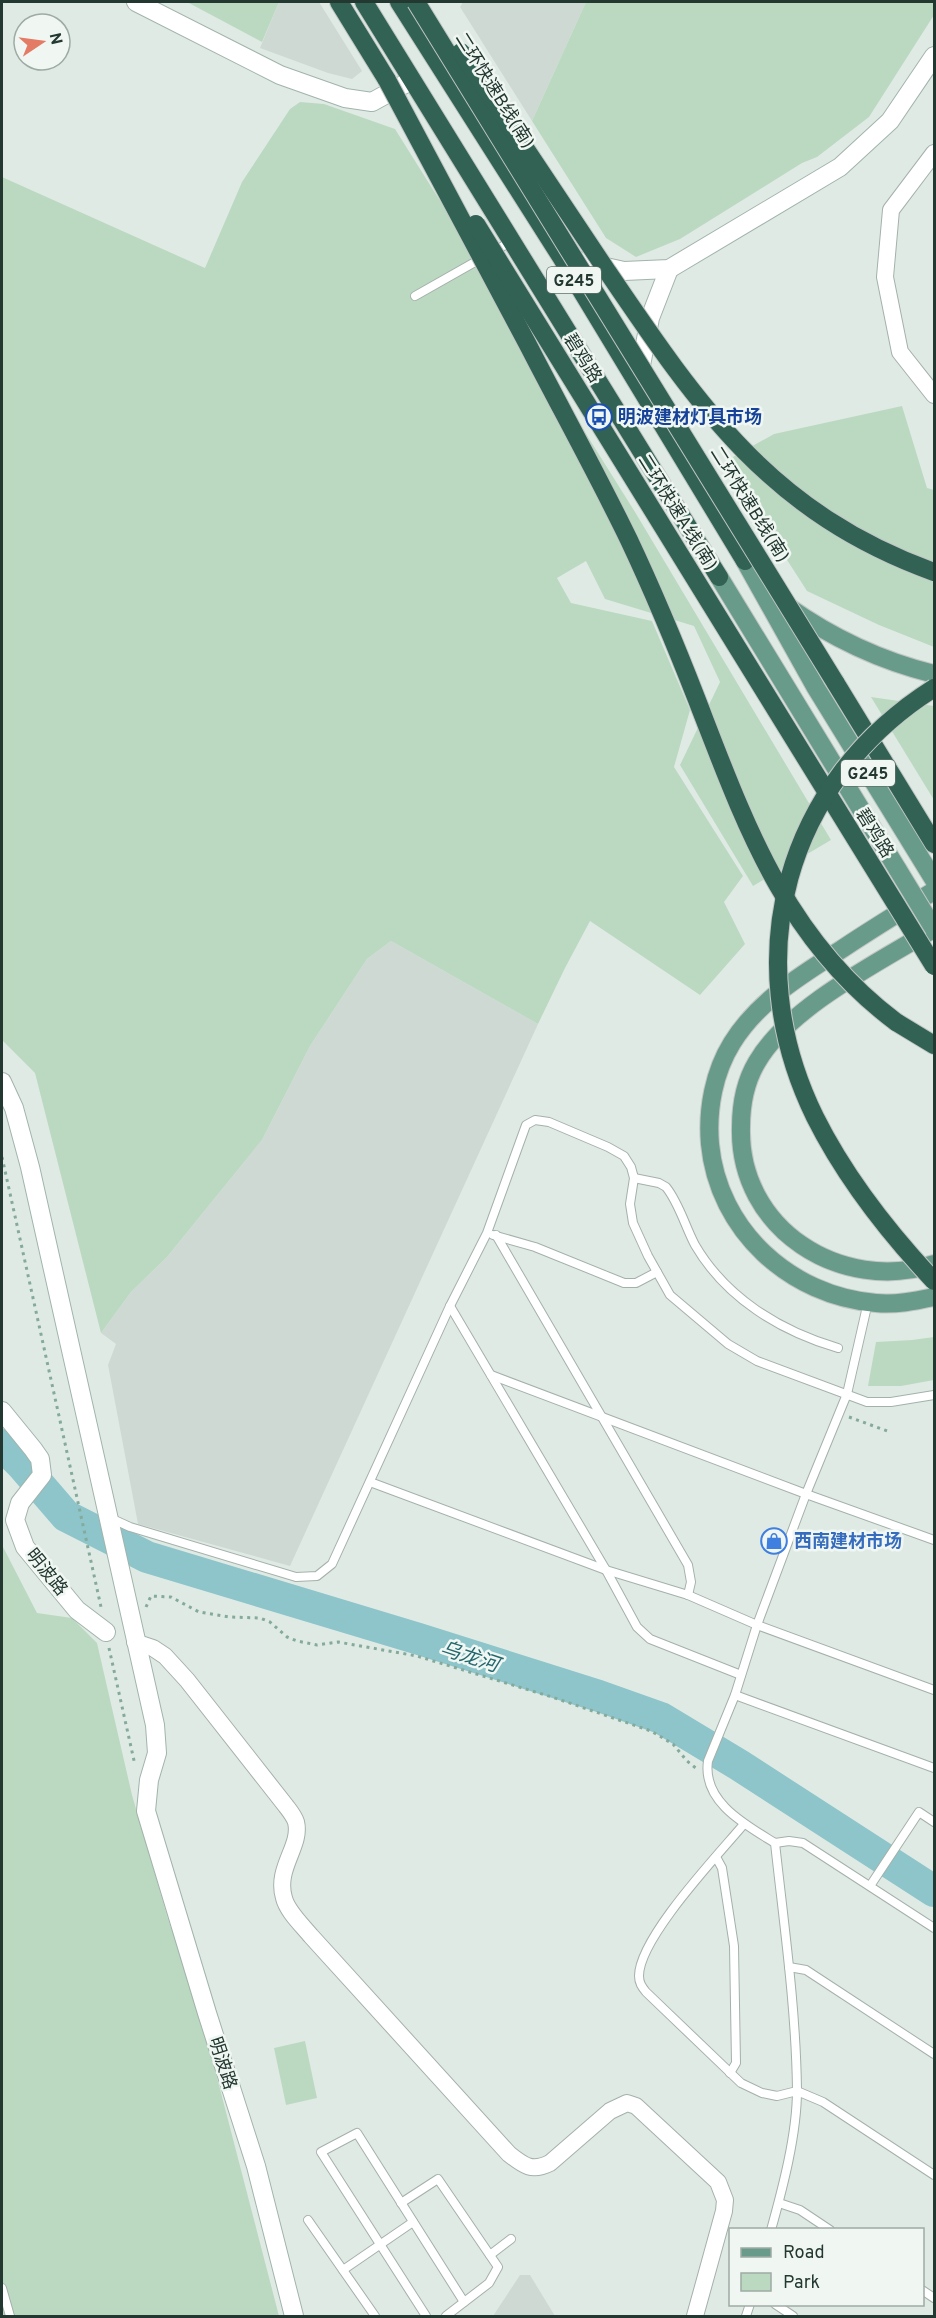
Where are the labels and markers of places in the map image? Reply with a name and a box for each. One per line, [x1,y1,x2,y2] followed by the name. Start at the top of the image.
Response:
[584,402,614,432] bus stop icon: 明波建材灯具市场
[618,407,762,430] place label: 明波建材灯具市场
[759,1526,789,1556] shop icon: 西南建材市场
[794,1531,902,1554] place label: 西南建材市场

